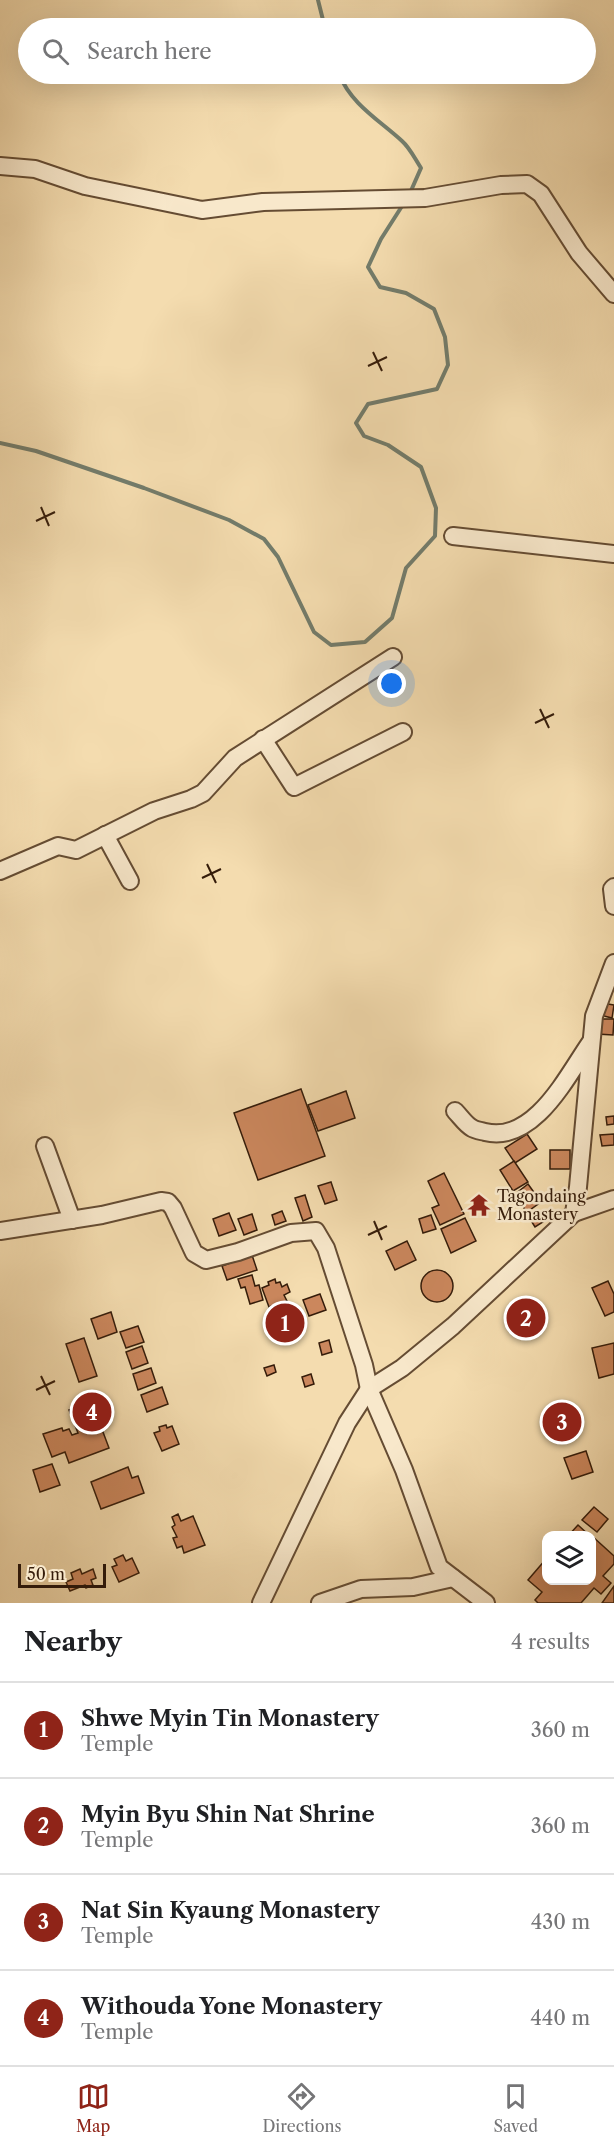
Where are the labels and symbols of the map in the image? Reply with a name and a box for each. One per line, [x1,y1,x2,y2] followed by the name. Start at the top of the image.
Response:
[377,669,406,698] your location
[497,1186,586,1224] place label: Tagondaing Monastery
[466,1192,492,1218] temple icon: Tagondaing Monastery
[506,1296,546,1340] pin: 2
[266,1300,304,1346] pin: 1
[72,1390,112,1434] pin: 4
[542,1400,582,1444] pin: 3
[18,1561,106,1588] scale bar

